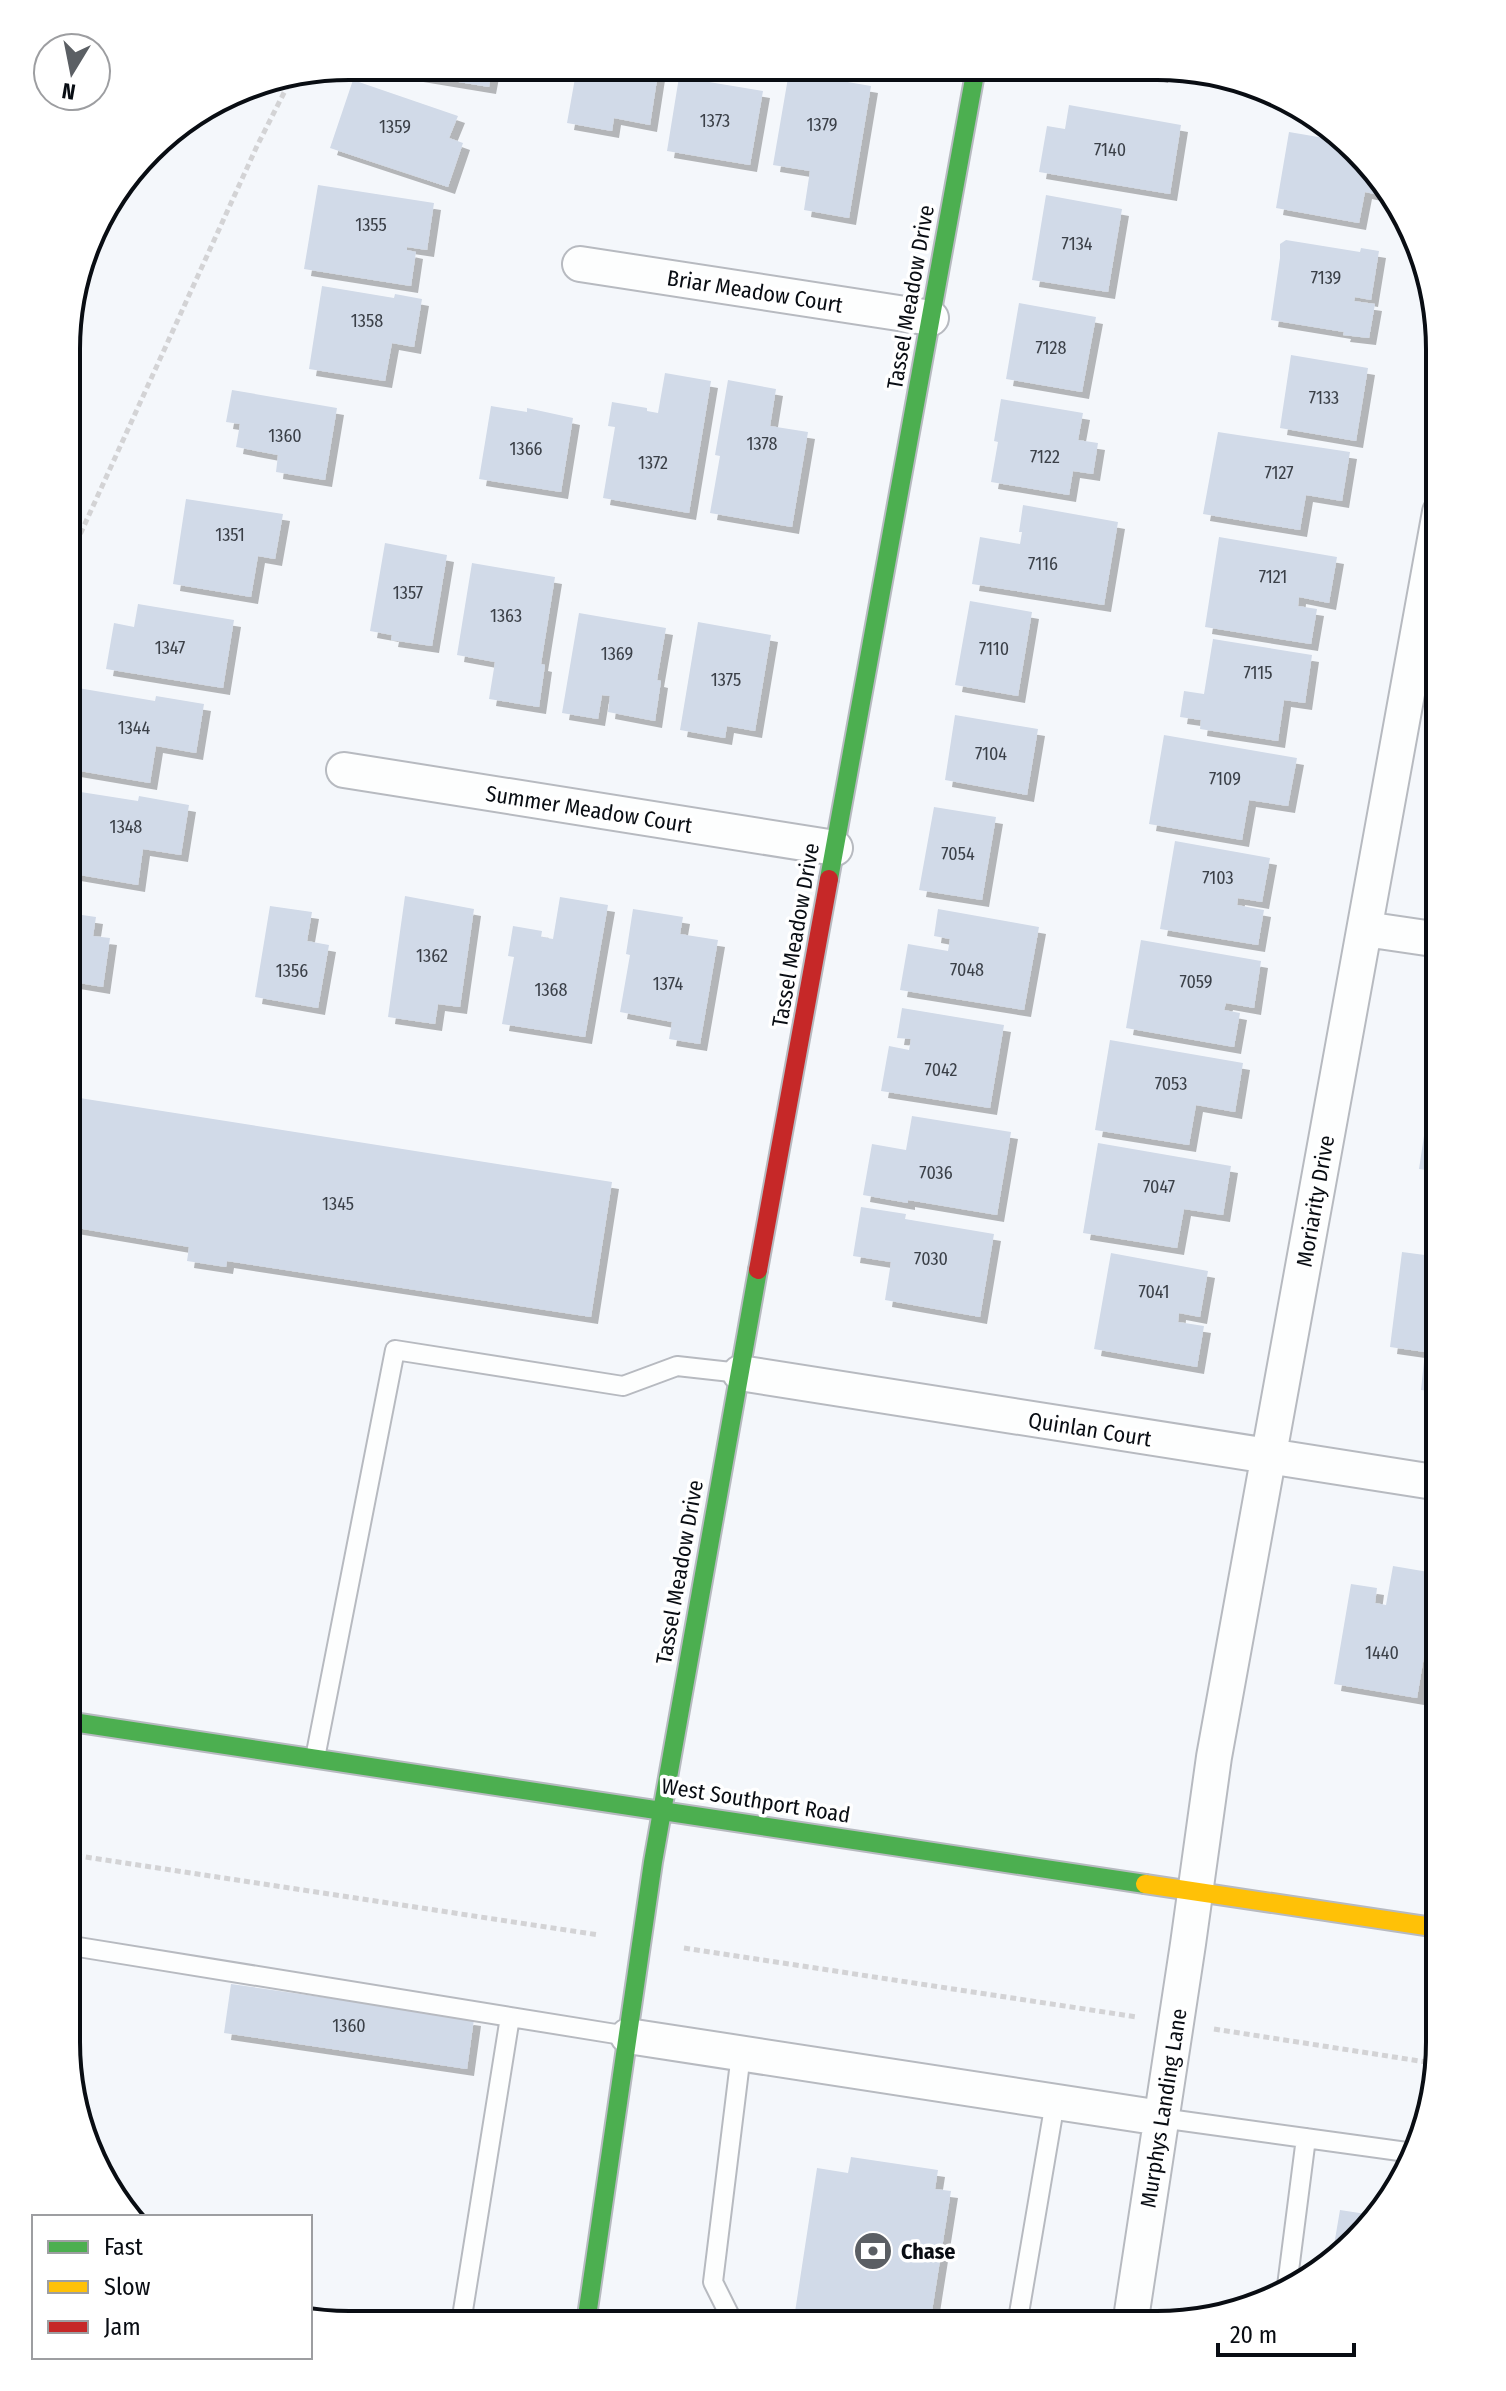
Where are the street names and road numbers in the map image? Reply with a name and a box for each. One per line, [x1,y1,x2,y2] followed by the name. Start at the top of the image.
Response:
[881,203,940,391] street label: Tassel Meadow Drive
[665,264,846,319] street label: Briar Meadow Court
[484,780,695,839] street label: Summer Meadow Court
[766,841,825,1029] street label: Tassel Meadow Drive
[1291,1133,1340,1269] street label: Moriarity Drive
[1026,1406,1154,1453] street label: Quinlan Court
[650,1478,709,1666] street label: Tassel Meadow Drive
[660,1772,852,1829] street label: West Southport Road
[1134,2006,1193,2210] street label: Murphys Landing Lane

